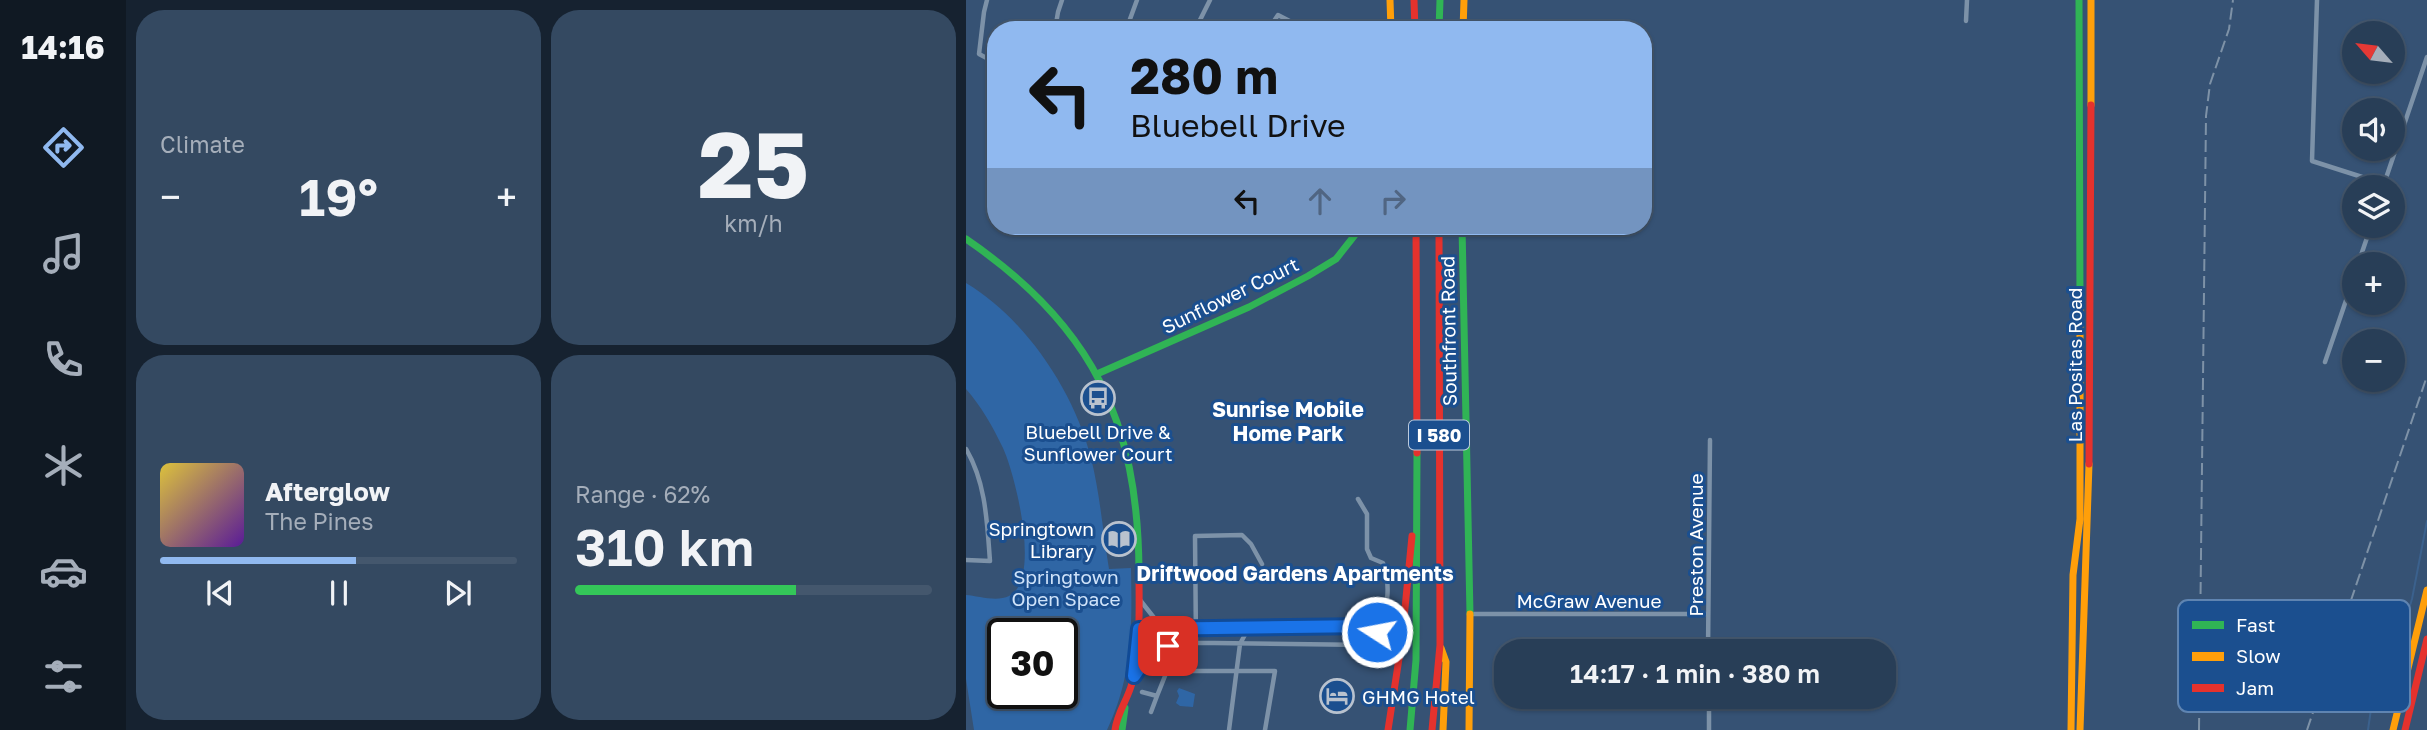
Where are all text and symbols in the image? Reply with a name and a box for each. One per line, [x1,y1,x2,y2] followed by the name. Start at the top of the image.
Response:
[2342,21,2404,84] north arrow
[2342,21,2405,392] map controls
[21,28,105,66] text: 14:16
[1130,46,1278,105] text: 280 m
[1015,49,1106,140] icon: left
[2342,98,2405,161] button: sound
[1130,106,1346,144] text: Bluebell Drive
[698,109,809,218] text: 25
[39,123,88,172] icon: directions
[160,130,245,158] text: Climate
[299,165,378,227] text: 19°
[160,174,181,219] text: −
[496,174,517,219] text: +
[2342,175,2405,238] button: layers
[1228,182,1266,220] icon: left
[1301,182,1339,220] icon: ahead
[1374,182,1412,220] icon: right
[724,209,783,237] text: km/h
[39,229,88,278] icon: music
[1158,252,1302,338] street label: Sunflower Court
[2342,252,2405,315] button: +
[1435,256,1461,406] street label: Southfront Road
[2063,287,2086,443] street label: Las Positas Road
[2342,329,2405,392] button: −
[39,335,88,384] icon: phone
[1079,379,1117,417] bus stop icon: Bluebell Drive & Sunflower Court
[1212,396,1364,446] district label: Sunrise Mobile Home Park
[1024,420,1172,465] place label: Bluebell Drive & Sunflower Court
[1409,421,1469,450] road number: I 580
[39,441,88,490] icon: climate
[1684,473,1707,617] street label: Preston Avenue
[265,476,390,507] text: Afterglow
[575,480,710,508] text: Range · 62%
[265,507,373,535] text: The Pines
[575,515,754,577] text: 310 km
[988,517,1094,562] place label: Springtown Library
[1100,520,1138,558] library icon: Springtown Library
[39,547,88,596] icon: car
[1136,560,1454,586] district label: Driftwood Gardens Apartments
[1011,565,1121,610] park label: Springtown Open Space
[201,574,239,612] icon: previous
[320,574,358,612] icon: pause
[439,574,477,612] icon: next
[1516,589,1662,612] street label: McGraw Avenue
[1340,595,1414,669] position arrow
[2178,600,2410,712] legend
[2236,613,2275,636] text: Fast
[1138,616,1198,676] pin
[987,618,1078,709] speed limit sign: 30
[1149,627,1187,665] icon: arrive
[2236,644,2281,667] text: Slow
[39,652,88,701] icon: filters
[1570,658,1820,689] text: 14:17 · 1 min · 380 m
[2236,676,2274,699] text: Jam
[1318,677,1356,715] hotel icon: GHMG Hotel
[1362,685,1475,708] place label: GHMG Hotel

